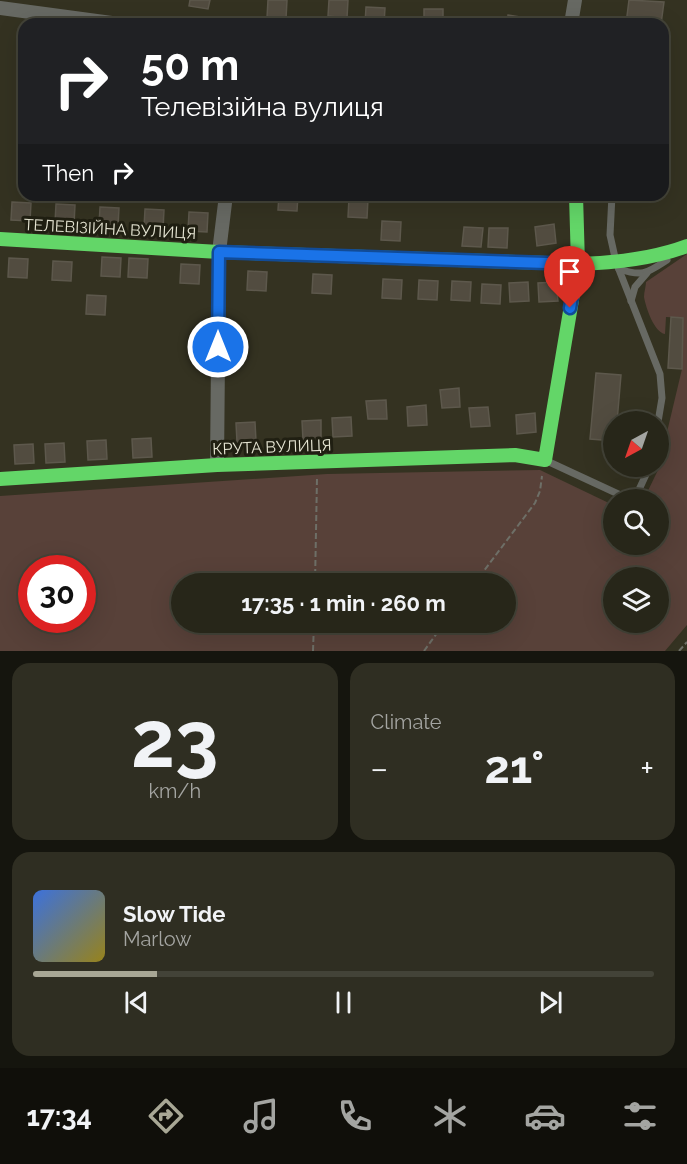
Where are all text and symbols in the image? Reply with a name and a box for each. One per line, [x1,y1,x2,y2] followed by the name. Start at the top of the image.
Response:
[141,41,239,90] text: 50 m
[42,42,120,120] icon: right
[141,91,384,122] text: Телевізійна вулиця
[106,156,139,189] icon: right
[42,160,94,186] text: Then
[23,215,197,243] street label: ТЕЛЕВІЗІЙНА ВУЛИЦЯ
[544,246,595,308] pin
[553,255,586,288] icon: arrive
[186,315,250,379] position arrow
[603,411,669,477] north arrow
[603,411,669,633] map controls
[212,435,332,459] street label: КРУТА ВУЛИЦЯ
[603,489,669,555] button: search
[18,555,96,633] speed limit sign: 30
[603,567,669,633] button: layers
[241,590,446,616] text: 17:35 · 1 min · 260 m
[131,694,219,785] text: 23
[371,710,442,734] text: Climate
[485,741,544,794] text: 21°
[371,749,388,788] text: −
[640,749,654,788] text: +
[148,779,201,803] text: km/h
[123,901,225,927] text: Slow Tide
[123,927,192,951] text: Marlow
[120,986,153,1019] icon: previous
[327,986,360,1019] icon: pause
[534,986,567,1019] icon: next
[145,1095,187,1137] icon: directions
[240,1095,282,1137] icon: music
[334,1095,376,1137] icon: phone
[429,1095,471,1137] icon: climate
[524,1095,566,1137] icon: car
[619,1095,661,1137] icon: filters
[26,1101,92,1132] text: 17:34

